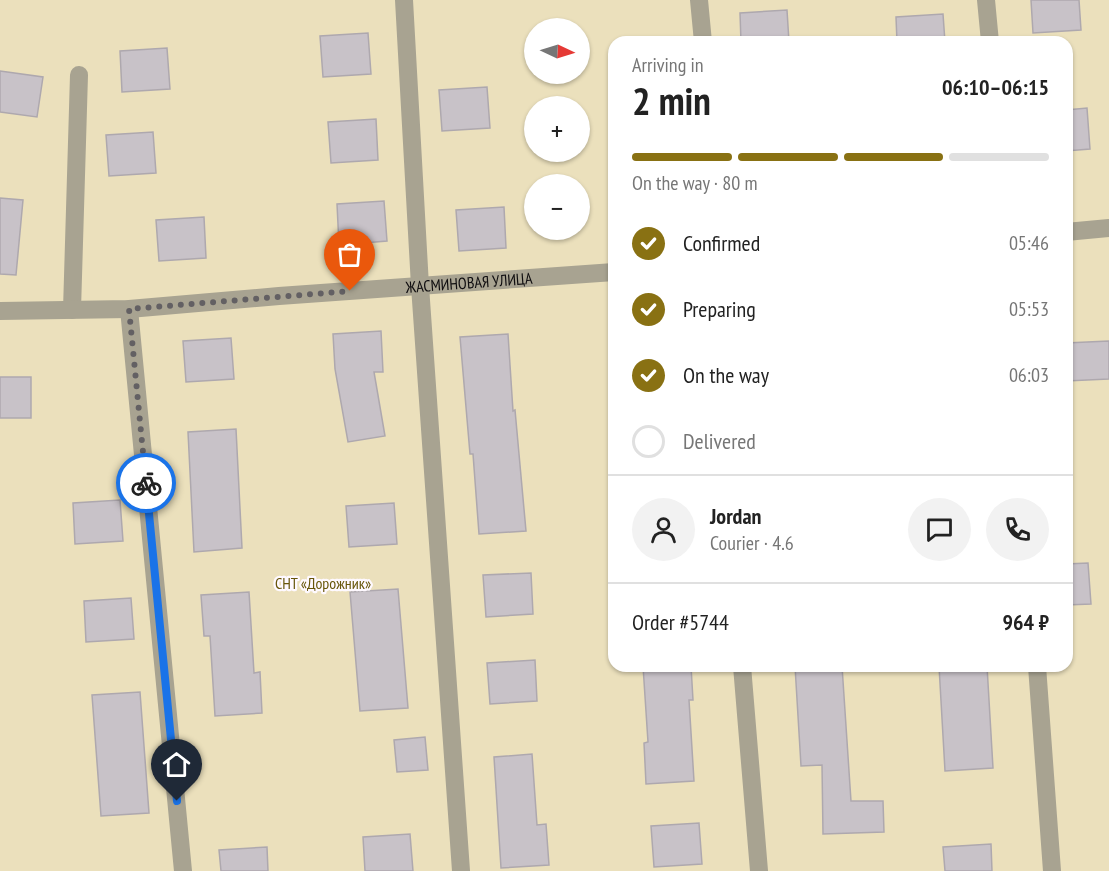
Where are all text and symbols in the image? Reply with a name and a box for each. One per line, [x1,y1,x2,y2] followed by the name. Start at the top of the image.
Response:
[524,18,590,84] north arrow
[524,18,590,240] map controls
[632,52,704,78] text: Arriving in
[942,73,1049,101] text: 06:10–06:15
[632,75,711,126] text: 2 min
[524,96,590,162] button: +
[632,170,758,196] text: On the way · 80 m
[524,174,590,240] button: −
[632,227,665,260] icon: check
[324,229,375,291] pin
[683,229,760,257] text: Confirmed
[1009,230,1049,256] text: 05:46
[333,238,366,271] icon: bag
[404,268,533,297] street label: ЖАСМИНОВАЯ УЛИЦА
[632,293,665,326] icon: check
[683,295,756,323] text: Preparing
[1009,296,1049,322] text: 05:53
[632,359,665,392] icon: check
[683,361,769,389] text: On the way
[1009,362,1049,388] text: 06:03
[683,427,756,455] text: Delivered
[116,453,176,513] courier
[130,467,163,500] icon: bike
[632,498,695,561] button: person
[908,498,971,561] button: chat
[986,498,1049,561] button: phone
[710,502,761,530] text: Jordan
[710,530,794,556] text: Courier · 4.6
[275,573,371,593] park label: СНТ «Дорожник»
[632,608,729,636] text: Order #5744
[1002,608,1049,636] text: 964 ₽
[151,739,202,801] pin
[160,748,193,781] icon: home

